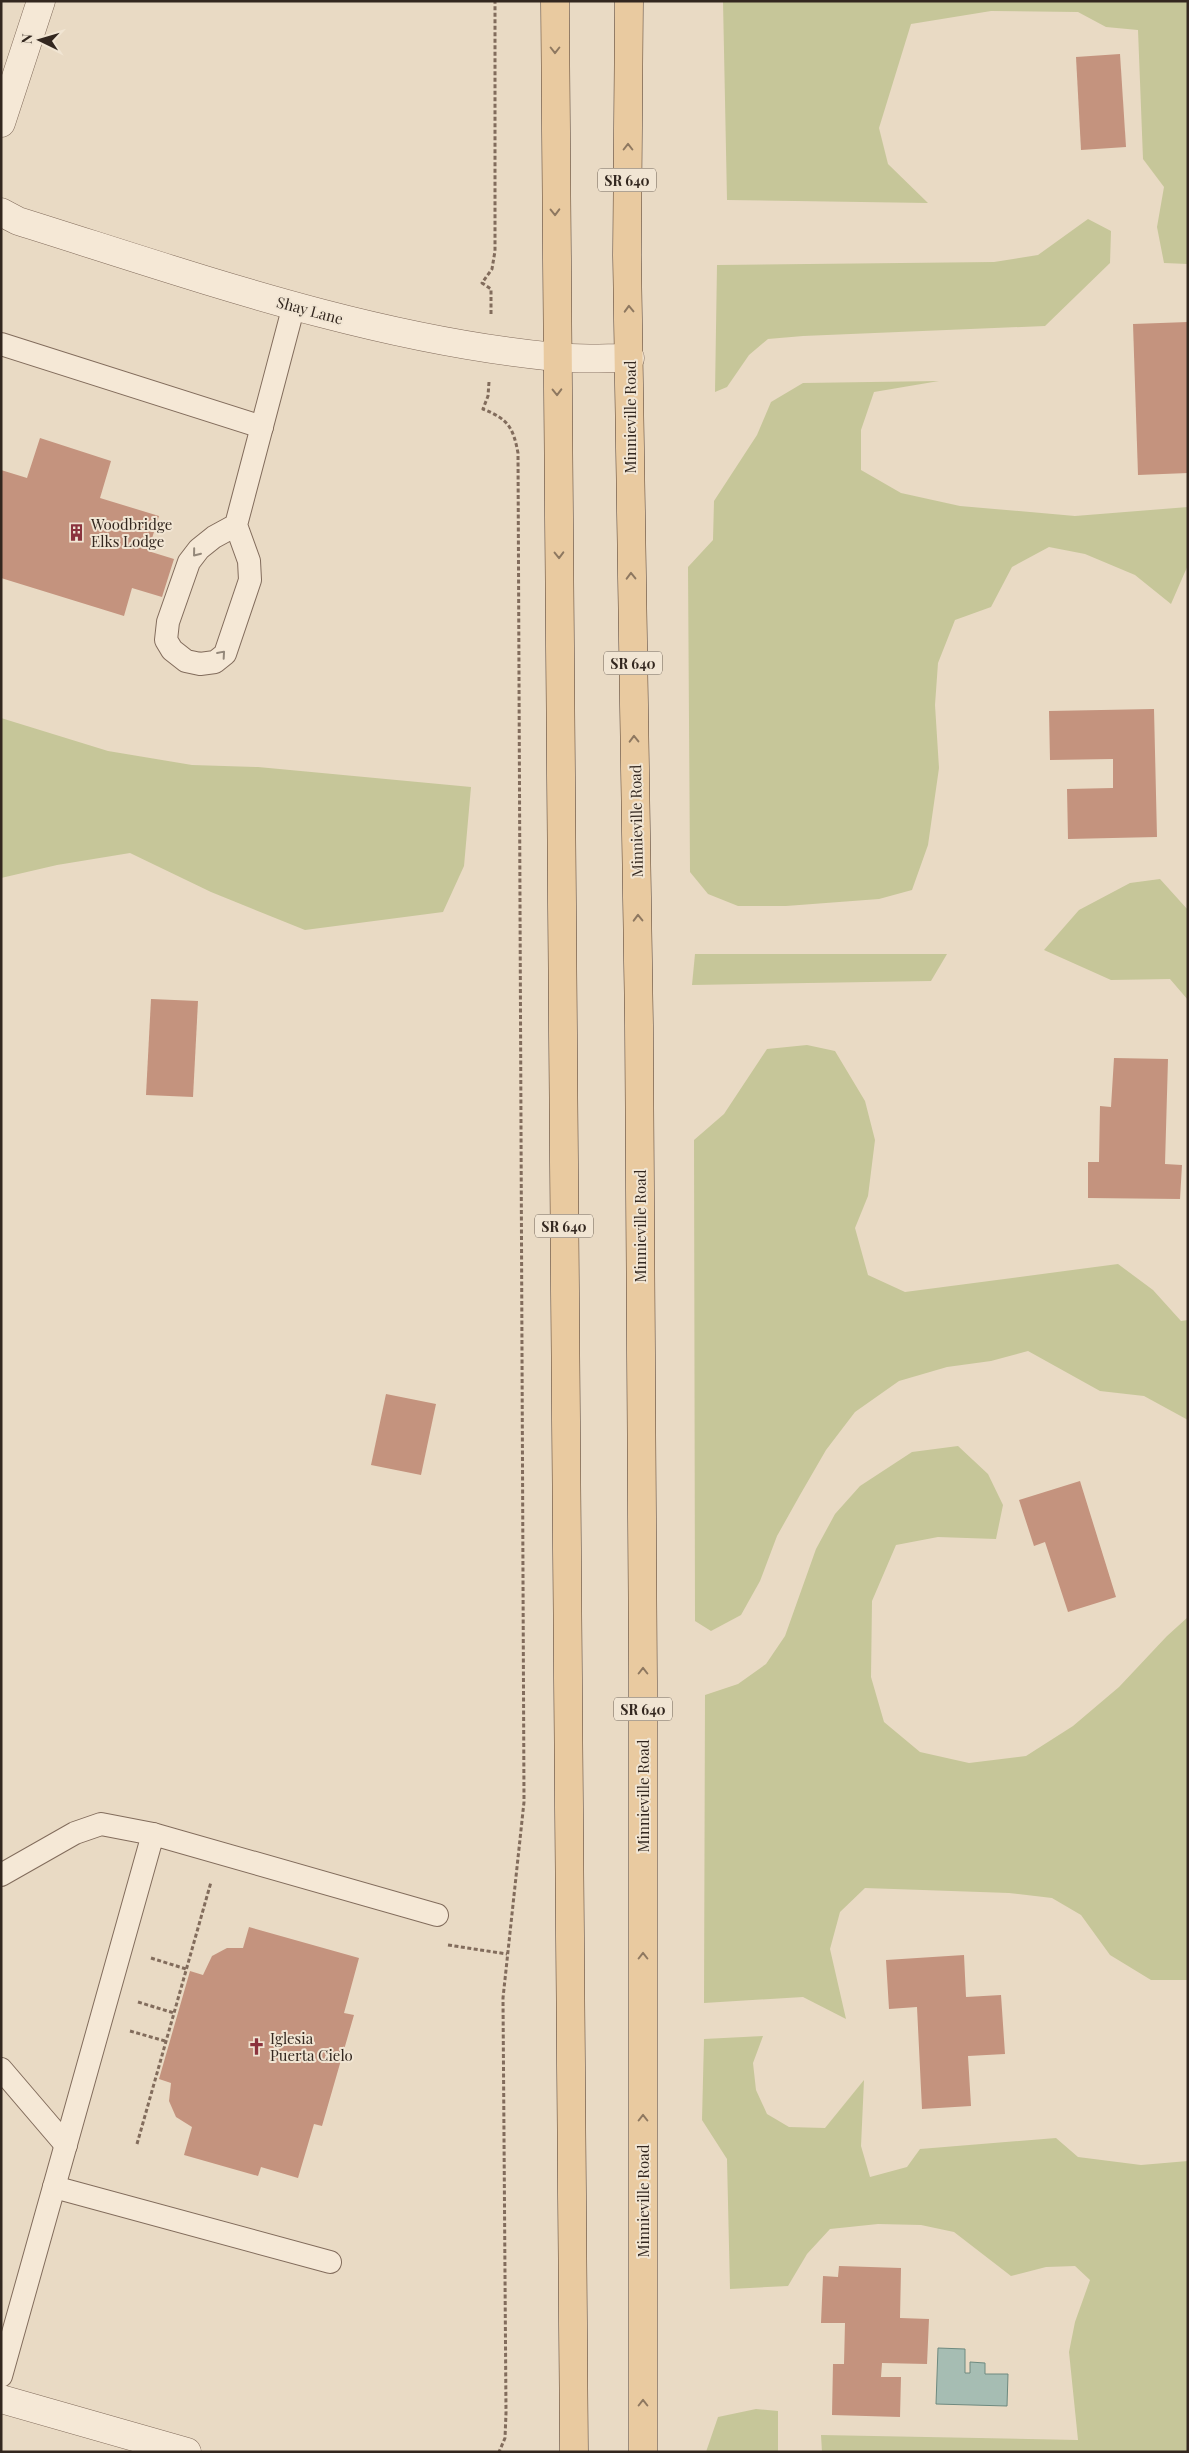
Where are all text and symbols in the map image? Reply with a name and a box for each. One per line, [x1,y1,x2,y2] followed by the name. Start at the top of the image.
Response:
[15,15,65,65] north arrow
[17,33,36,45] text: N
[550,46,560,54] one-way arrow
[623,143,633,150] one-way arrow
[598,168,656,192] road number: SR 640
[550,209,560,217] one-way arrow
[275,292,345,328] street label: Shay Lane
[623,305,634,313] one-way arrow
[620,360,640,473] street label: Minnieville Road
[552,389,562,397] one-way arrow
[90,514,172,551] place label: Woodbridge Elks Lodge
[67,523,87,543] building icon: Woodbridge Elks Lodge
[194,547,202,556] one-way arrow
[554,552,564,559] one-way arrow
[626,572,636,580] one-way arrow
[216,651,225,660] one-way arrow
[604,651,662,674] road number: SR 640
[629,734,639,742] one-way arrow
[625,764,647,878] street label: Minnieville Road
[632,914,643,922] one-way arrow
[630,1169,650,1282] street label: Minnieville Road
[535,1214,593,1238] road number: SR 640
[638,1666,648,1674] one-way arrow
[614,1698,672,1720] road number: SR 640
[633,1739,653,1852] street label: Minnieville Road
[638,1951,648,1959] one-way arrow
[270,2028,353,2065] place label: Iglesia Puerta Cielo
[246,2037,266,2057] church icon: Iglesia Puerta Cielo
[638,2114,648,2122] one-way arrow
[633,2144,653,2257] street label: Minnieville Road
[638,2399,648,2406] one-way arrow

